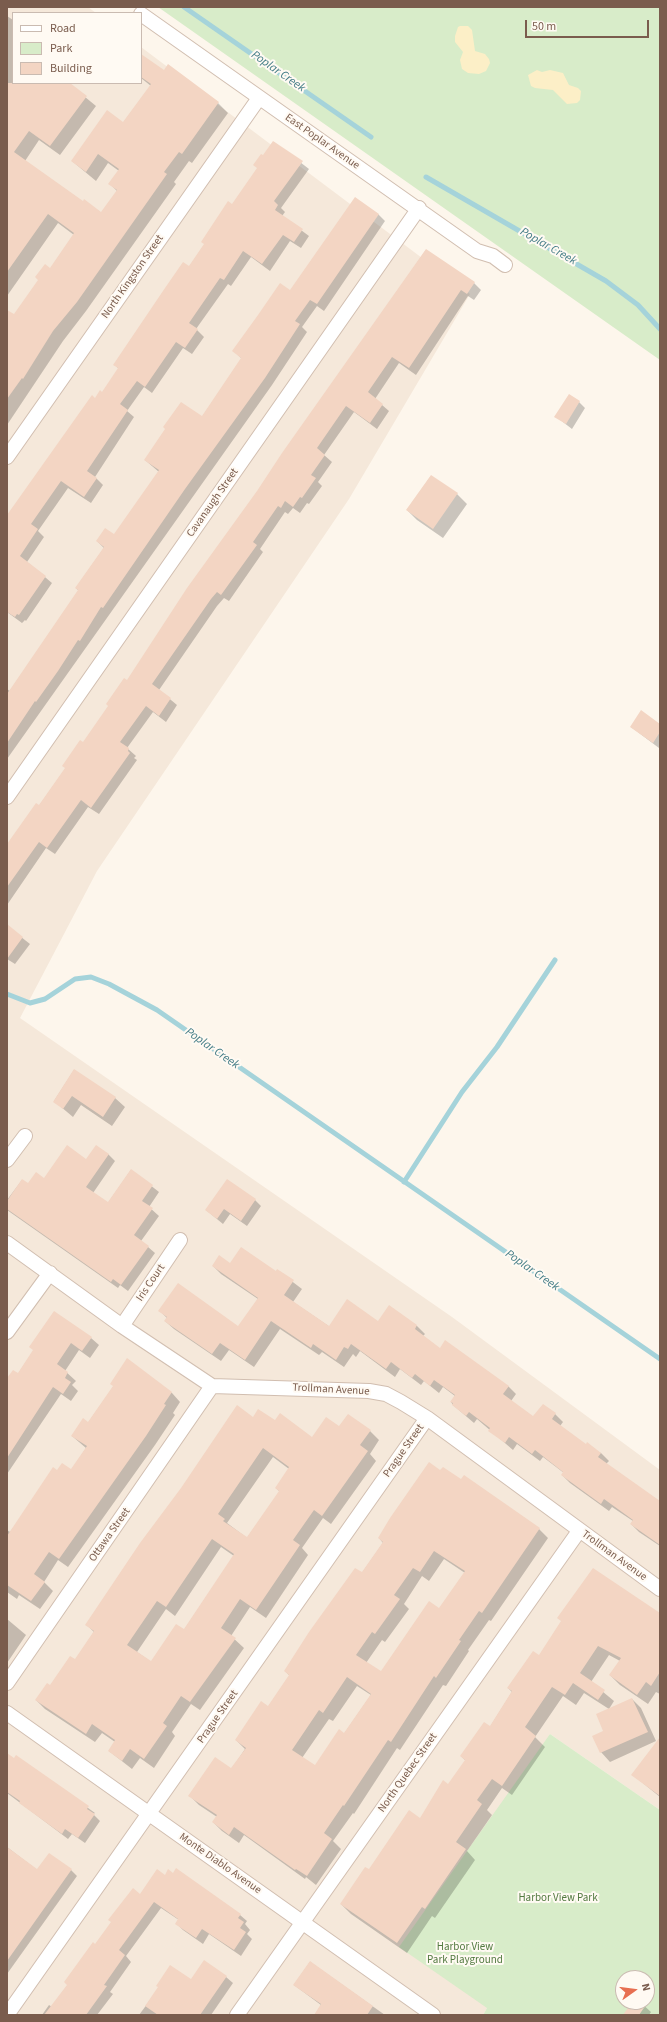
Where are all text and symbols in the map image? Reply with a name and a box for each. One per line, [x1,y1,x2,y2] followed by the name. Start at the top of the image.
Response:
[12,12,142,84] legend
[527,12,651,38] scale bar
[532,18,556,35] text: 50 m
[50,20,76,37] text: Road
[50,40,72,57] text: Park
[248,48,308,96] water label: Poplar Creek
[50,60,92,77] text: Building
[282,111,362,173] street label: East Poplar Avenue
[517,225,579,269] water label: Poplar Creek
[99,233,167,321] street label: North Kingston Street
[184,466,242,540] street label: Cavanaugh Street
[182,1025,242,1073] water label: Poplar Creek
[502,1247,562,1295] water label: Poplar Creek
[134,1262,168,1304] street label: Iris Court
[292,1381,370,1399] street label: Trollman Avenue
[381,1422,427,1480] street label: Prague Street
[87,1505,133,1565] street label: Ottawa Street
[579,1528,649,1584] street label: Trollman Avenue
[195,1688,241,1746] street label: Prague Street
[376,1731,440,1815] street label: North Quebec Street
[176,1831,264,1897] street label: Monte Diablo Avenue
[518,1892,598,1906] park label: Harbor View Park
[427,1941,503,1967] park label: Harbor View Park Playground
[615,1970,655,2010] north arrow
[638,1982,654,1993] text: N

